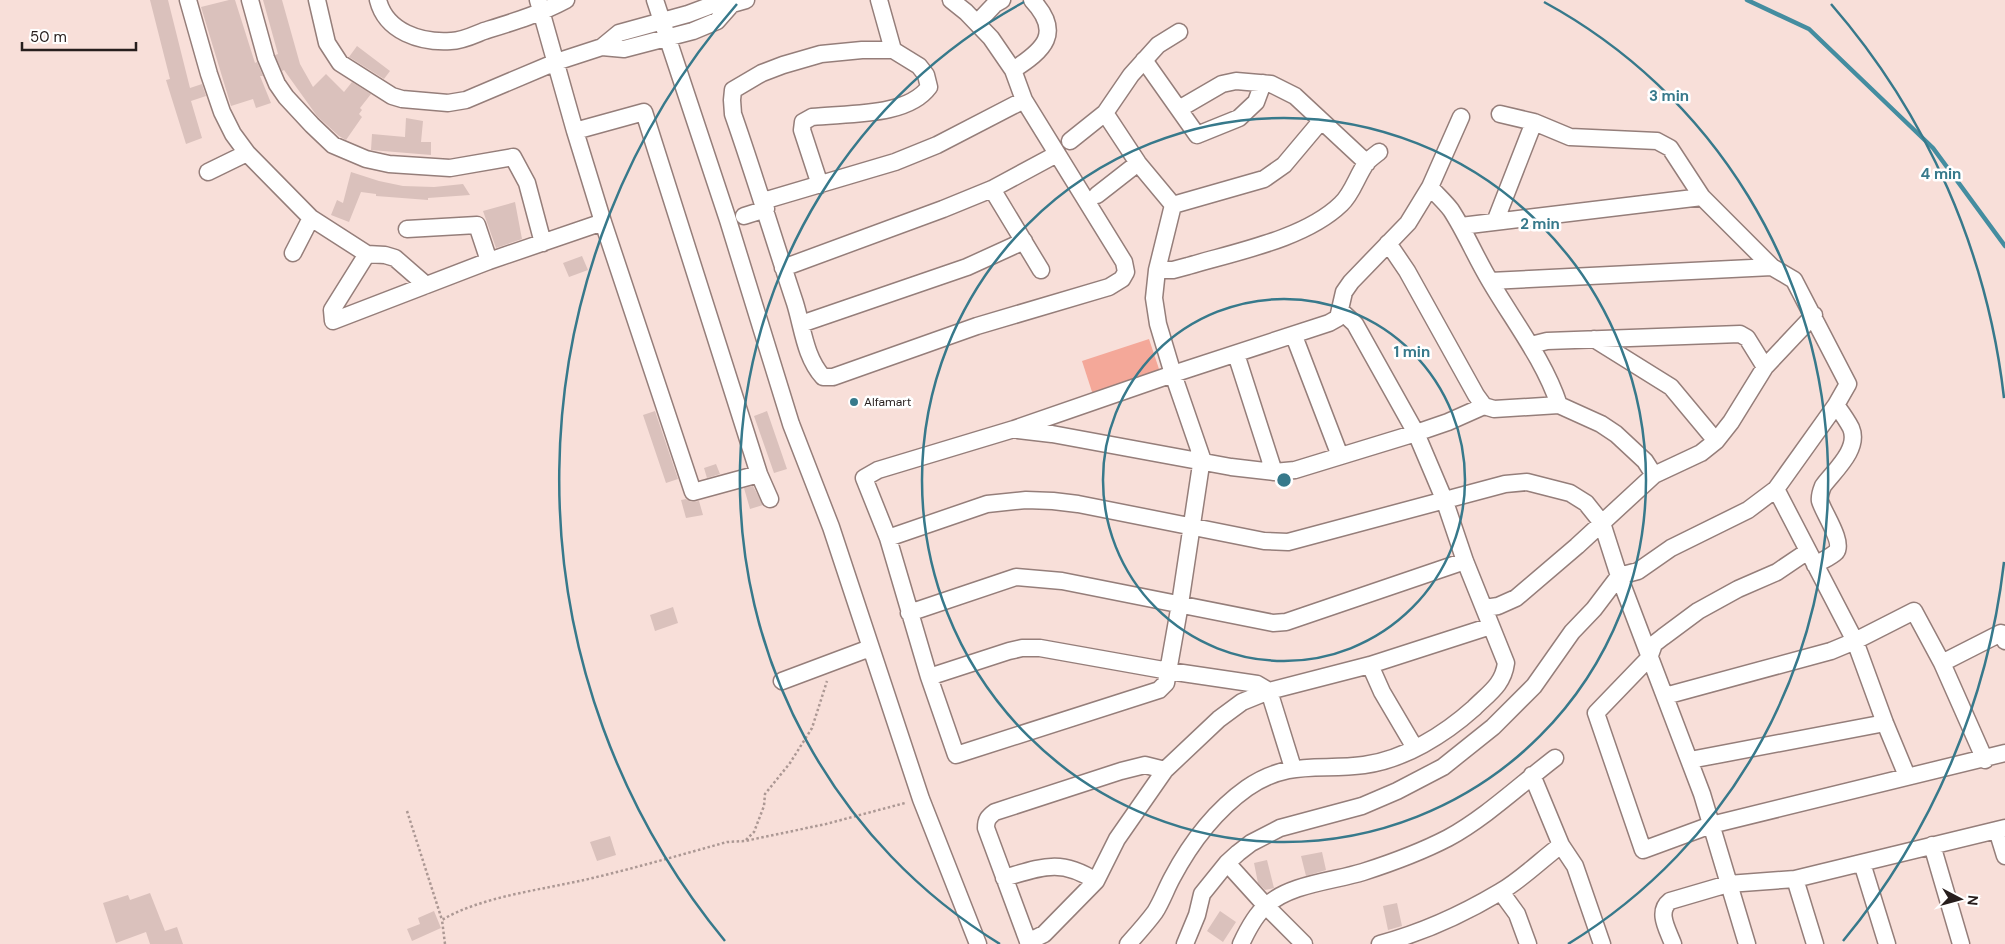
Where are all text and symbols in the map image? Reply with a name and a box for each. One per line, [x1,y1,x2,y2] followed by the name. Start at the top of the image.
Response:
[22,20,136,52] scale bar
[30,27,67,47] text: 50 m
[1649,86,1689,106] text: 3 min
[1921,164,1961,184] text: 4 min
[1520,214,1560,234] text: 2 min
[1394,342,1430,362] text: 1 min
[864,394,912,410] place label: Alfamart
[848,396,860,408] marker: Alfamart
[1275,471,1293,489] centre of rings
[1935,874,1985,924] north arrow
[1963,894,1982,906] text: N

